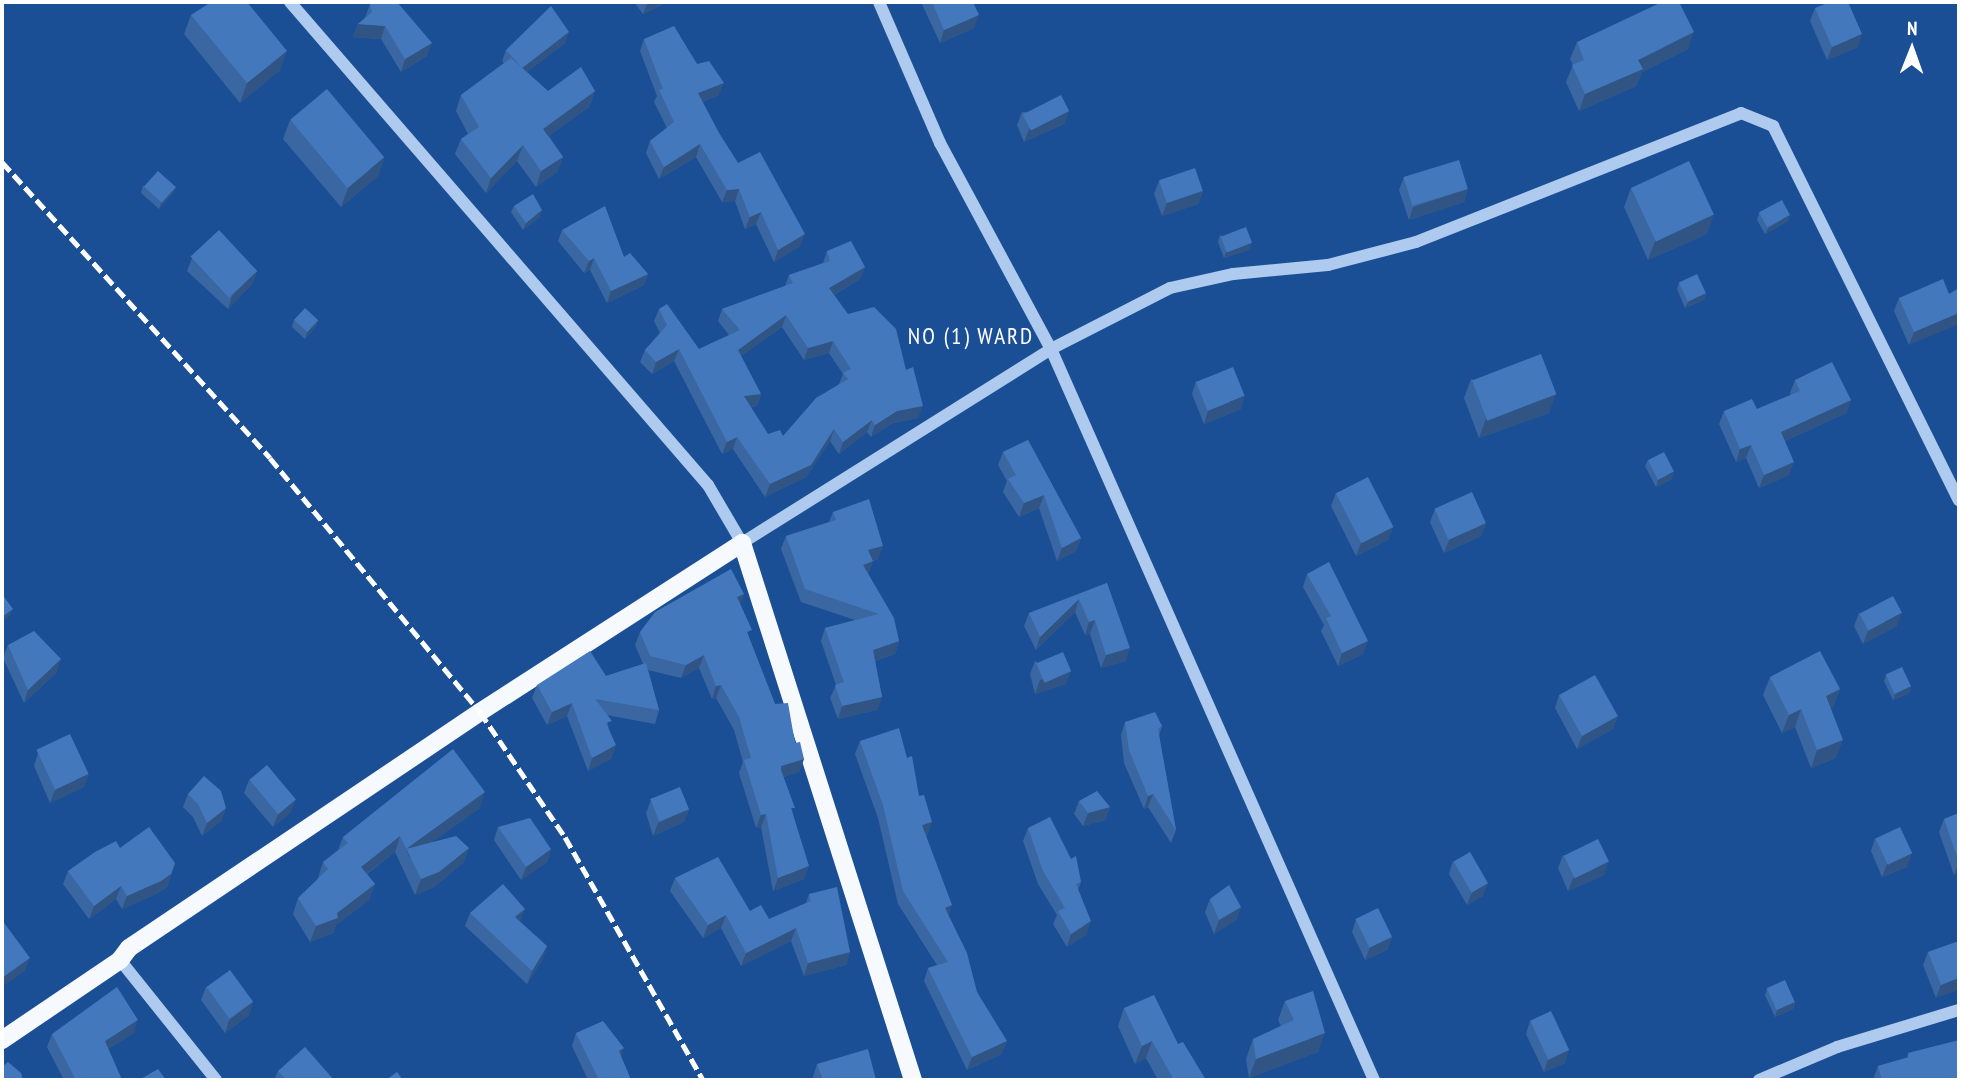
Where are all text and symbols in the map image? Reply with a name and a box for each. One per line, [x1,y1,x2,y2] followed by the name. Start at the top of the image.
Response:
[1877,14,1947,84] north arrow
[1907,16,1918,40] text: N
[909,322,1033,350] district label: NO (1) WARD

